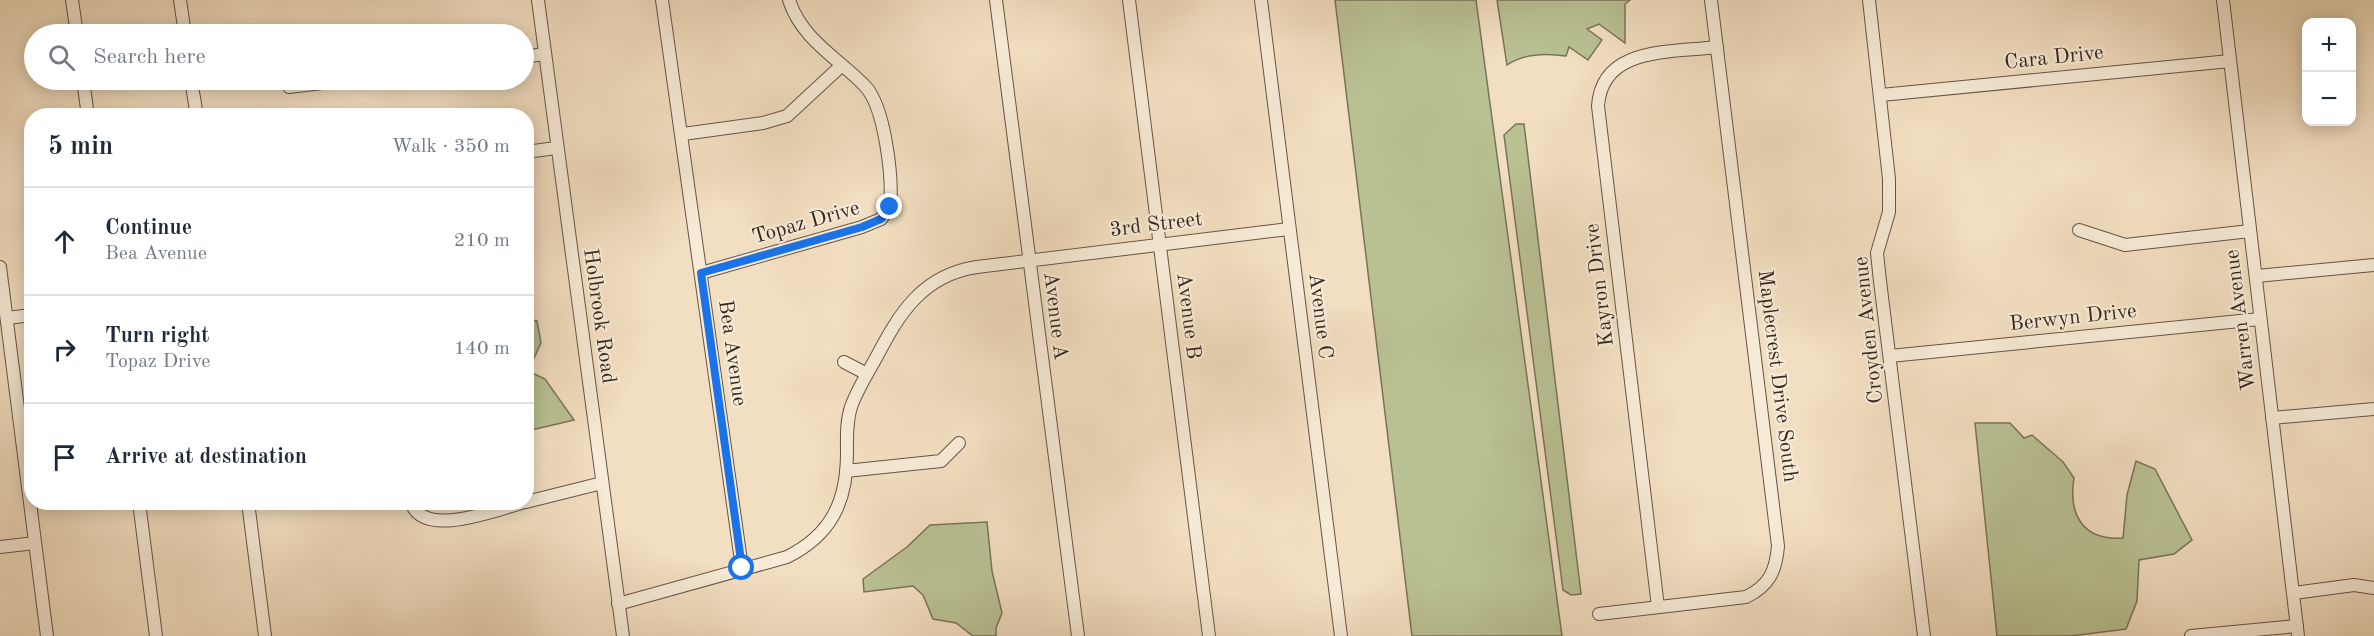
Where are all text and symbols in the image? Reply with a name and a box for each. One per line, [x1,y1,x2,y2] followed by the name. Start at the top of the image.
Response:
[2302,18,2356,126] map controls
[2302,18,2356,72] button: +
[24,24,534,90] search box
[45,41,78,74] icon: search
[2003,42,2105,74] street label: Cara Drive
[93,46,206,68] text: Search here
[2302,72,2356,126] button: −
[48,134,113,160] text: 5 min
[391,137,510,157] text: Walk · 350 m
[876,193,902,219] route end
[750,198,862,248] street label: Topaz Drive
[1108,209,1204,241] street label: 3rd Street
[105,217,192,239] text: Continue
[1582,222,1618,348] street label: Kayron Drive
[48,225,81,258] icon: ahead
[454,231,510,251] text: 210 m
[105,244,207,264] text: Bea Avenue
[579,247,619,385] street label: Holbrook Road
[2222,248,2260,392] street label: Warren Avenue
[1851,255,1887,405] street label: Croyden Avenue
[1754,269,1800,483] street label: Maplecrest Drive South
[1039,271,1071,361] street label: Avenue A
[1172,272,1204,360] street label: Avenue B
[1304,272,1336,360] street label: Avenue C
[714,299,750,407] street label: Bea Avenue
[2008,301,2138,335] street label: Berwyn Drive
[105,325,209,347] text: Turn right
[48,333,81,366] icon: right
[454,339,510,359] text: 140 m
[105,352,211,372] text: Topaz Drive
[48,441,81,474] icon: arrive
[105,446,307,468] text: Arrive at destination
[728,554,754,580] route start

